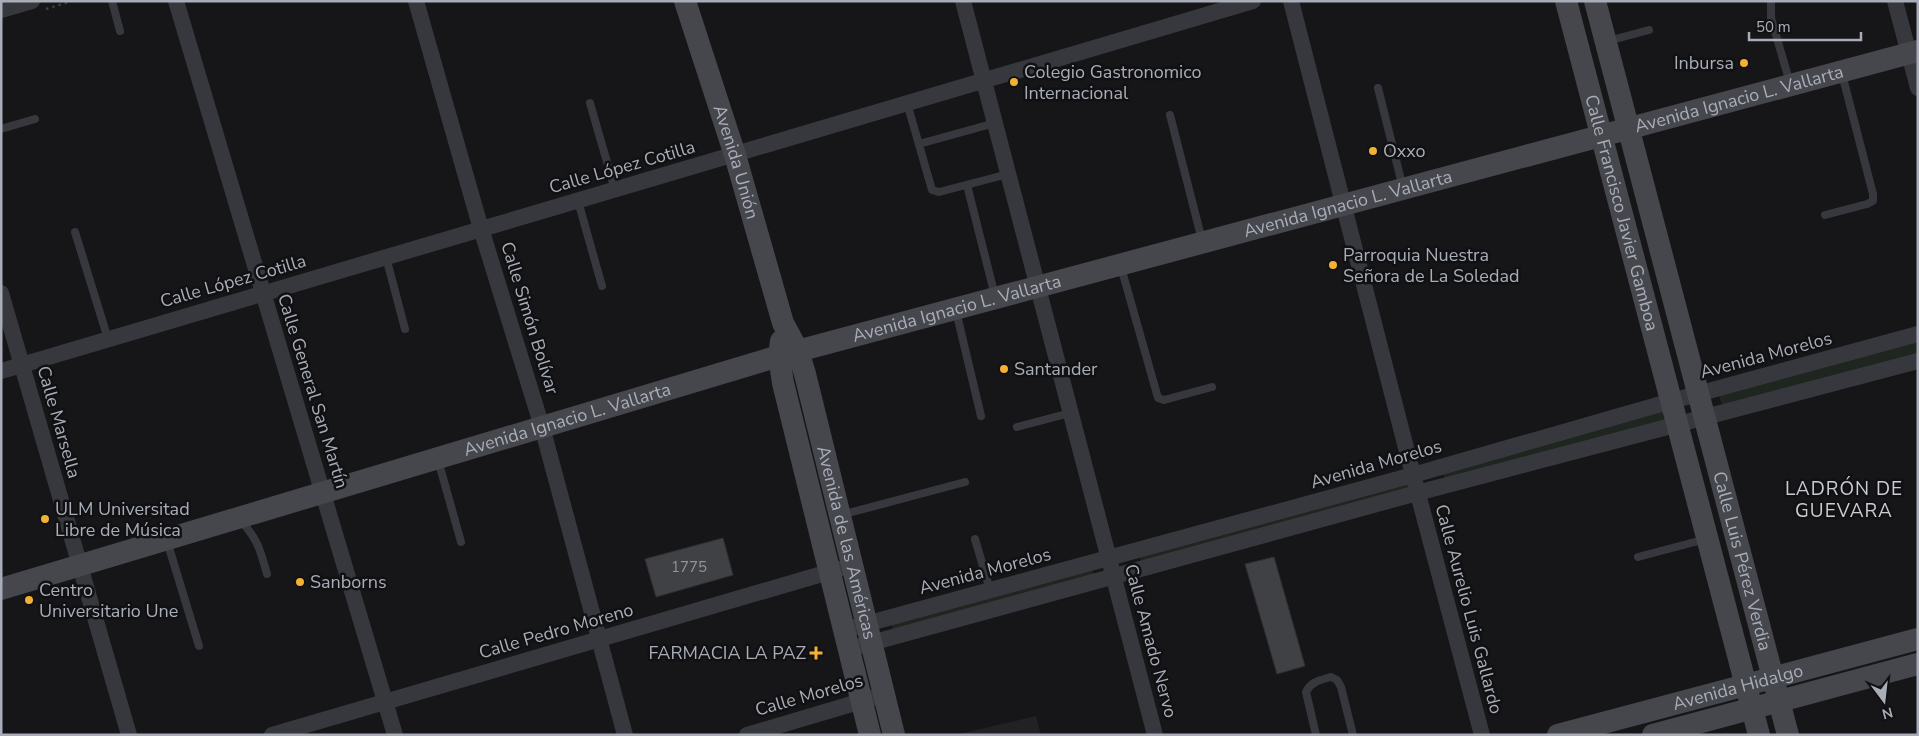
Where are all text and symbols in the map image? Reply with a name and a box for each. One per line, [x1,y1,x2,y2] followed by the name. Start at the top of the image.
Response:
[1749,10,1862,42] scale bar
[1756,17,1791,37] text: 50 m
[1674,51,1734,75] place label: Inbursa
[1738,57,1750,69] marker: Inbursa
[1632,59,1846,138] street label: Avenida Ignacio L. Vallarta
[1024,60,1201,105] place label: Colegio Gastronomico Internacional
[1008,76,1020,88] marker: Colegio Gastronomico Internacional
[1579,92,1664,334] street label: Calle Francisco Javier Gamboa
[708,102,765,222] street label: Avenida Unión
[546,135,698,199] street label: Calle López Cotilla
[1383,139,1426,163] place label: Oxxo
[1367,145,1379,157] marker: Oxxo
[1241,164,1455,243] street label: Avenida Ignacio L. Vallarta
[495,239,565,398] street label: Calle Simón Bolívar
[1343,243,1519,288] place label: Parroquia Nuestra Señora de La Soledad
[157,249,309,313] street label: Calle López Cotilla
[1327,259,1339,271] marker: Parroquia Nuestra Señora de La Soledad
[850,269,1064,348] street label: Avenida Ignacio L. Vallarta
[272,291,354,491] street label: Calle General San Martín
[1697,326,1835,384] street label: Avenida Morelos
[1014,357,1098,381] place label: Santander
[31,363,87,481] street label: Calle Marsella
[998,363,1010,375] marker: Santander
[461,377,674,462] street label: Avenida Ignacio L. Vallarta
[1307,434,1445,494] street label: Avenida Morelos
[811,443,882,642] street label: Avenida de las Américas
[1707,469,1777,653] street label: Calle Luis Pérez Verdia
[1785,476,1903,524] district label: LADRÓN DE GUEVARA
[55,497,190,542] place label: ULM Universitad Libre de Música
[1429,501,1509,717] street label: Calle Aurelio Luis Gallardo
[39,513,51,525] marker: ULM Universitad Libre de Música
[916,542,1054,600] street label: Avenida Morelos
[671,557,707,577] house number: 1775
[1119,561,1183,721] street label: Calle Amado Nervo
[310,570,387,594] place label: Sanborns
[294,576,306,588] marker: Sanborns
[39,578,178,623] place label: Centro Universitario Une
[23,594,35,606] marker: Centro Universitario Une
[476,597,636,665] street label: Calle Pedro Moreno
[648,641,806,665] place label: FARMACIA LA PAZ
[810,647,822,659] marker: FARMACIA LA PAZ
[1670,658,1806,716] street label: Avenida Hidalgo
[752,668,866,722] street label: Calle Morelos
[1859,676,1909,726] north arrow
[1880,703,1895,724] text: N

